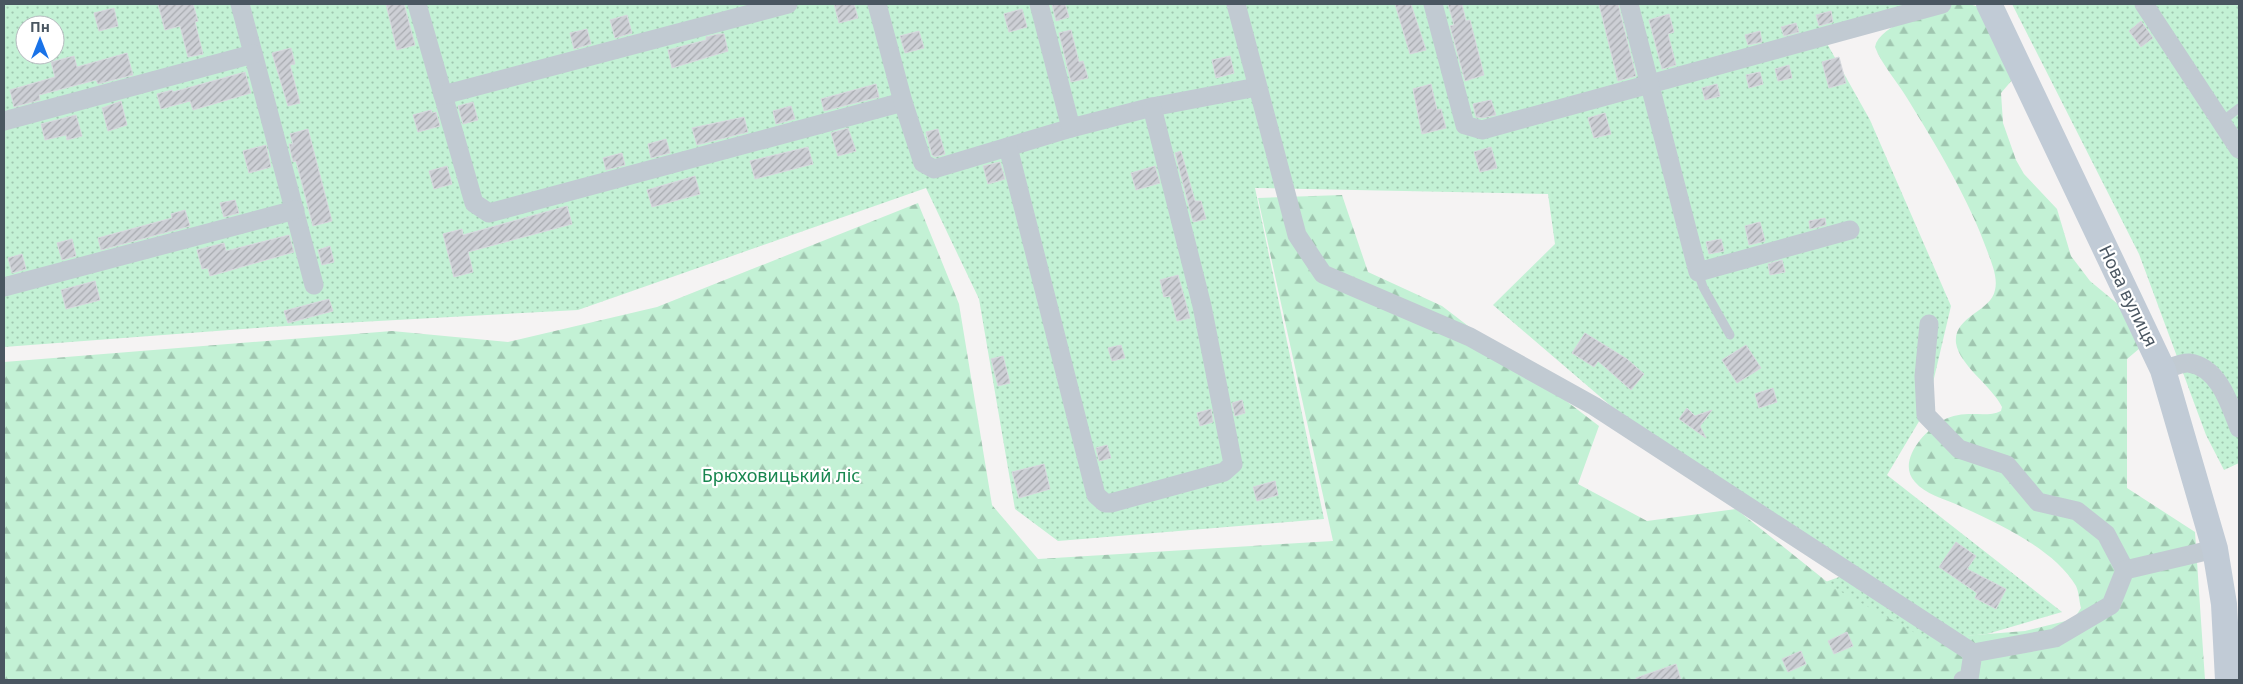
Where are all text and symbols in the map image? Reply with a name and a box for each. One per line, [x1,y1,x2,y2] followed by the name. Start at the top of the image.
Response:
[15,15,65,65] north arrow
[30,17,50,36] text: Пн
[2094,241,2164,350] street label: Нова вулиця
[702,463,860,487] park label: Брюховицький ліс

